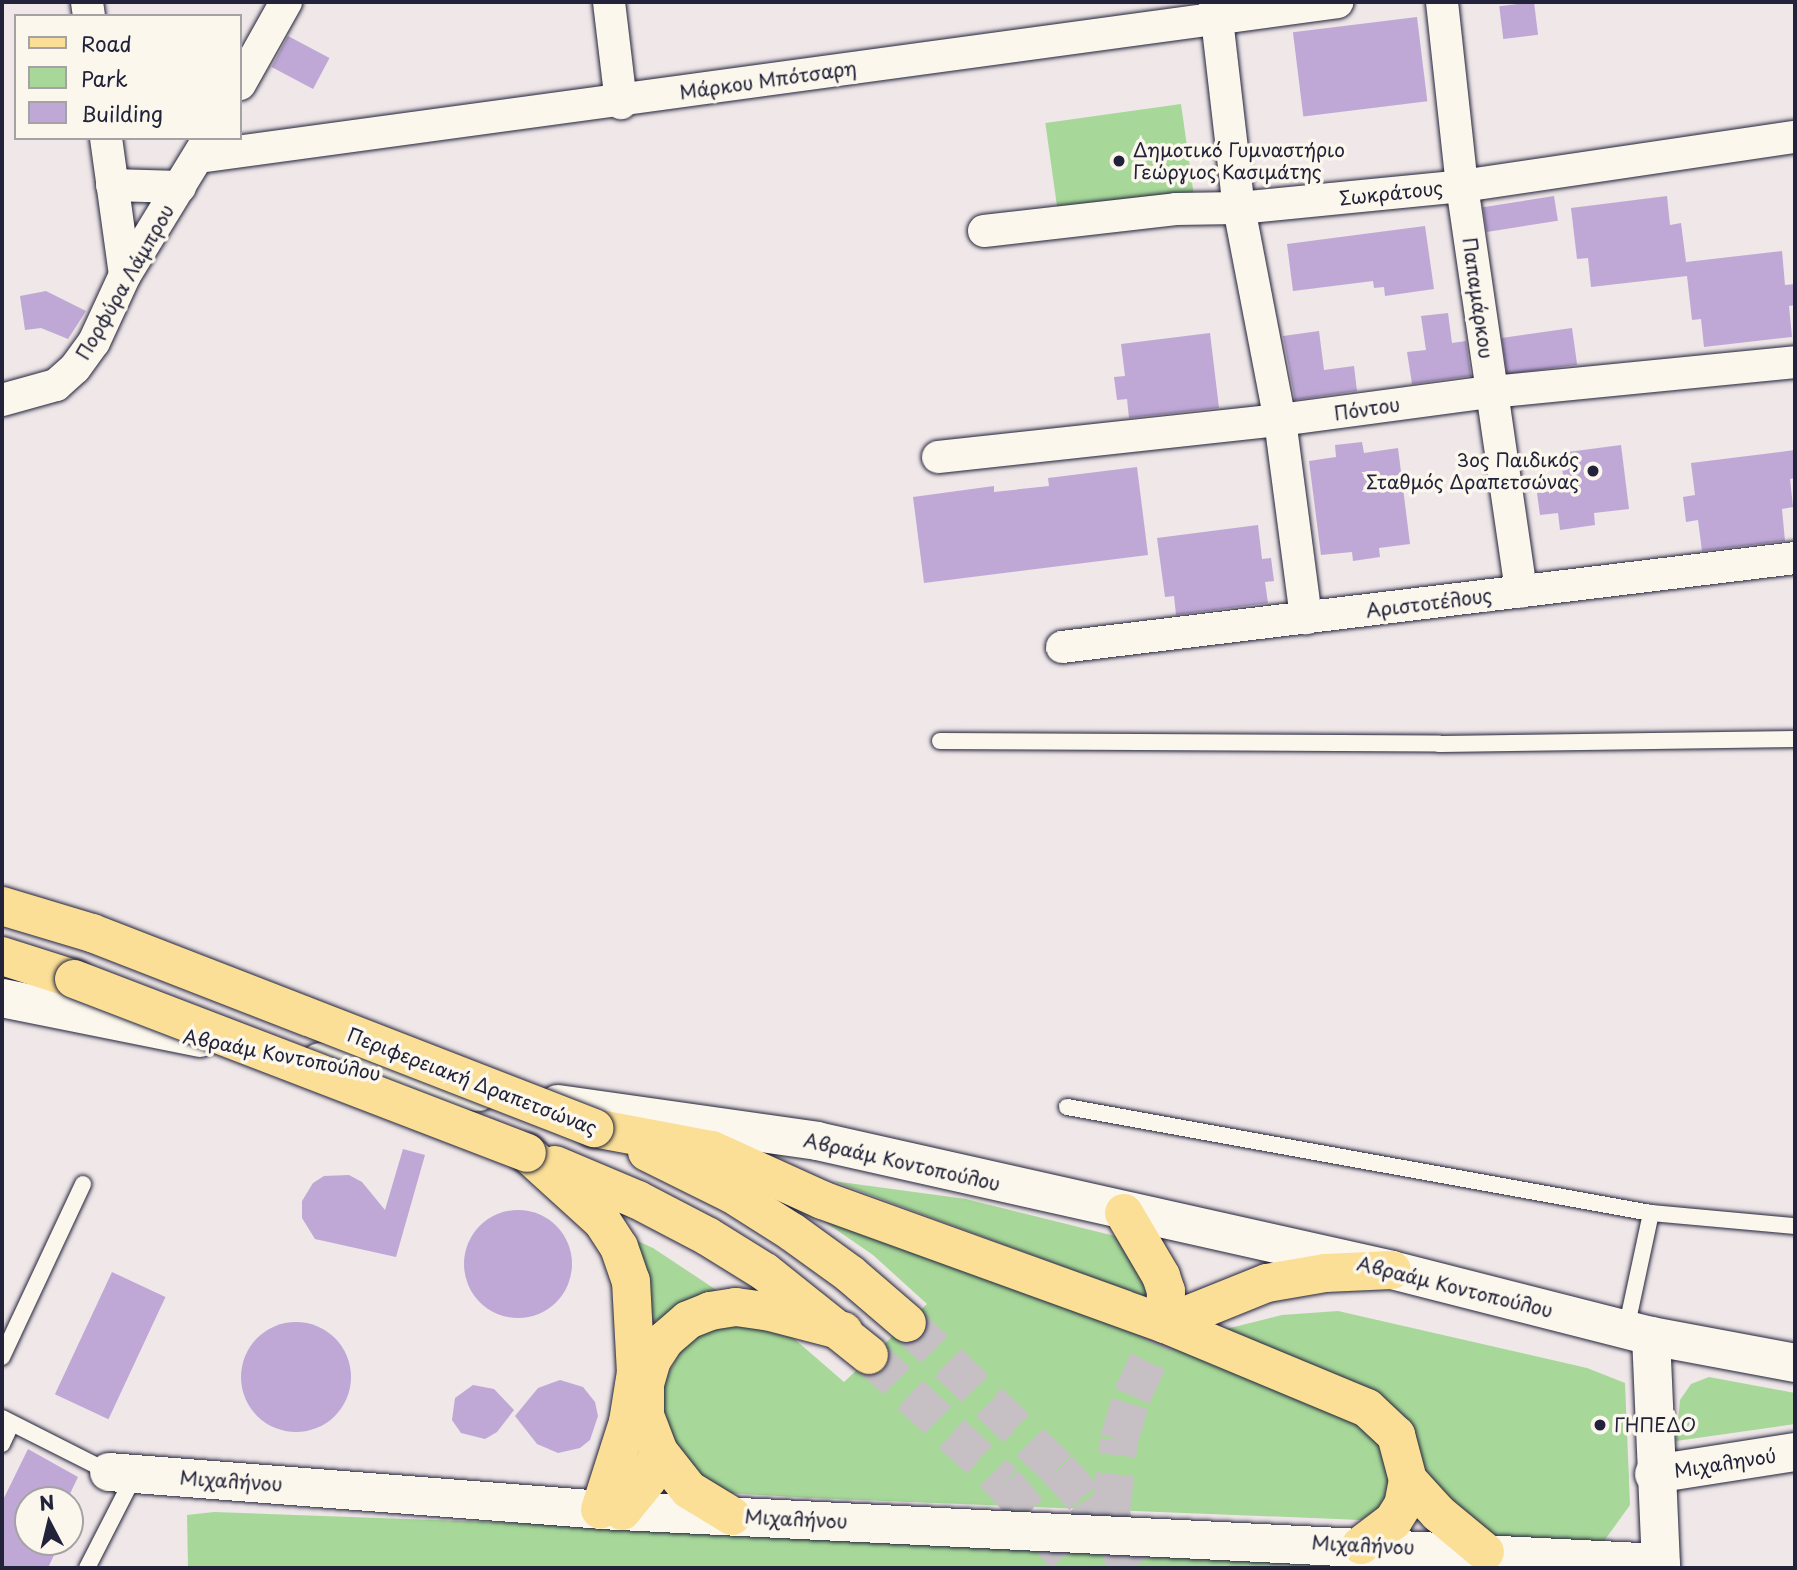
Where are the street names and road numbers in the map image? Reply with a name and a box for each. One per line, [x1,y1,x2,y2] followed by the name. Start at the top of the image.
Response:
[677,56,859,104] street label: Μάρκου Μπότσαρη
[1338,176,1444,210] street label: Σωκράτους
[71,200,179,364] street label: Πορφύρα Λάμπρου
[1458,236,1498,360] street label: Παπαμάρκου
[1333,393,1401,425] street label: Πόντου
[1365,584,1493,622] street label: Αριστοτέλους
[343,1022,601,1140] street label: Περιφερειακή Δραπετσώνας
[181,1025,383,1085] street label: Αβραάμ Κοντοπούλου
[801,1128,1003,1196] street label: Αβραάμ Κοντοπούλου
[1355,1252,1555,1322] street label: Αβραάμ Κοντοπούλου
[1672,1444,1778,1482] street label: Μιχαληνού
[179,1466,283,1496] street label: Μιχαλήνου
[744,1505,848,1533] street label: Μιχαλήνου
[1311,1531,1415,1559] street label: Μιχαλήνου

